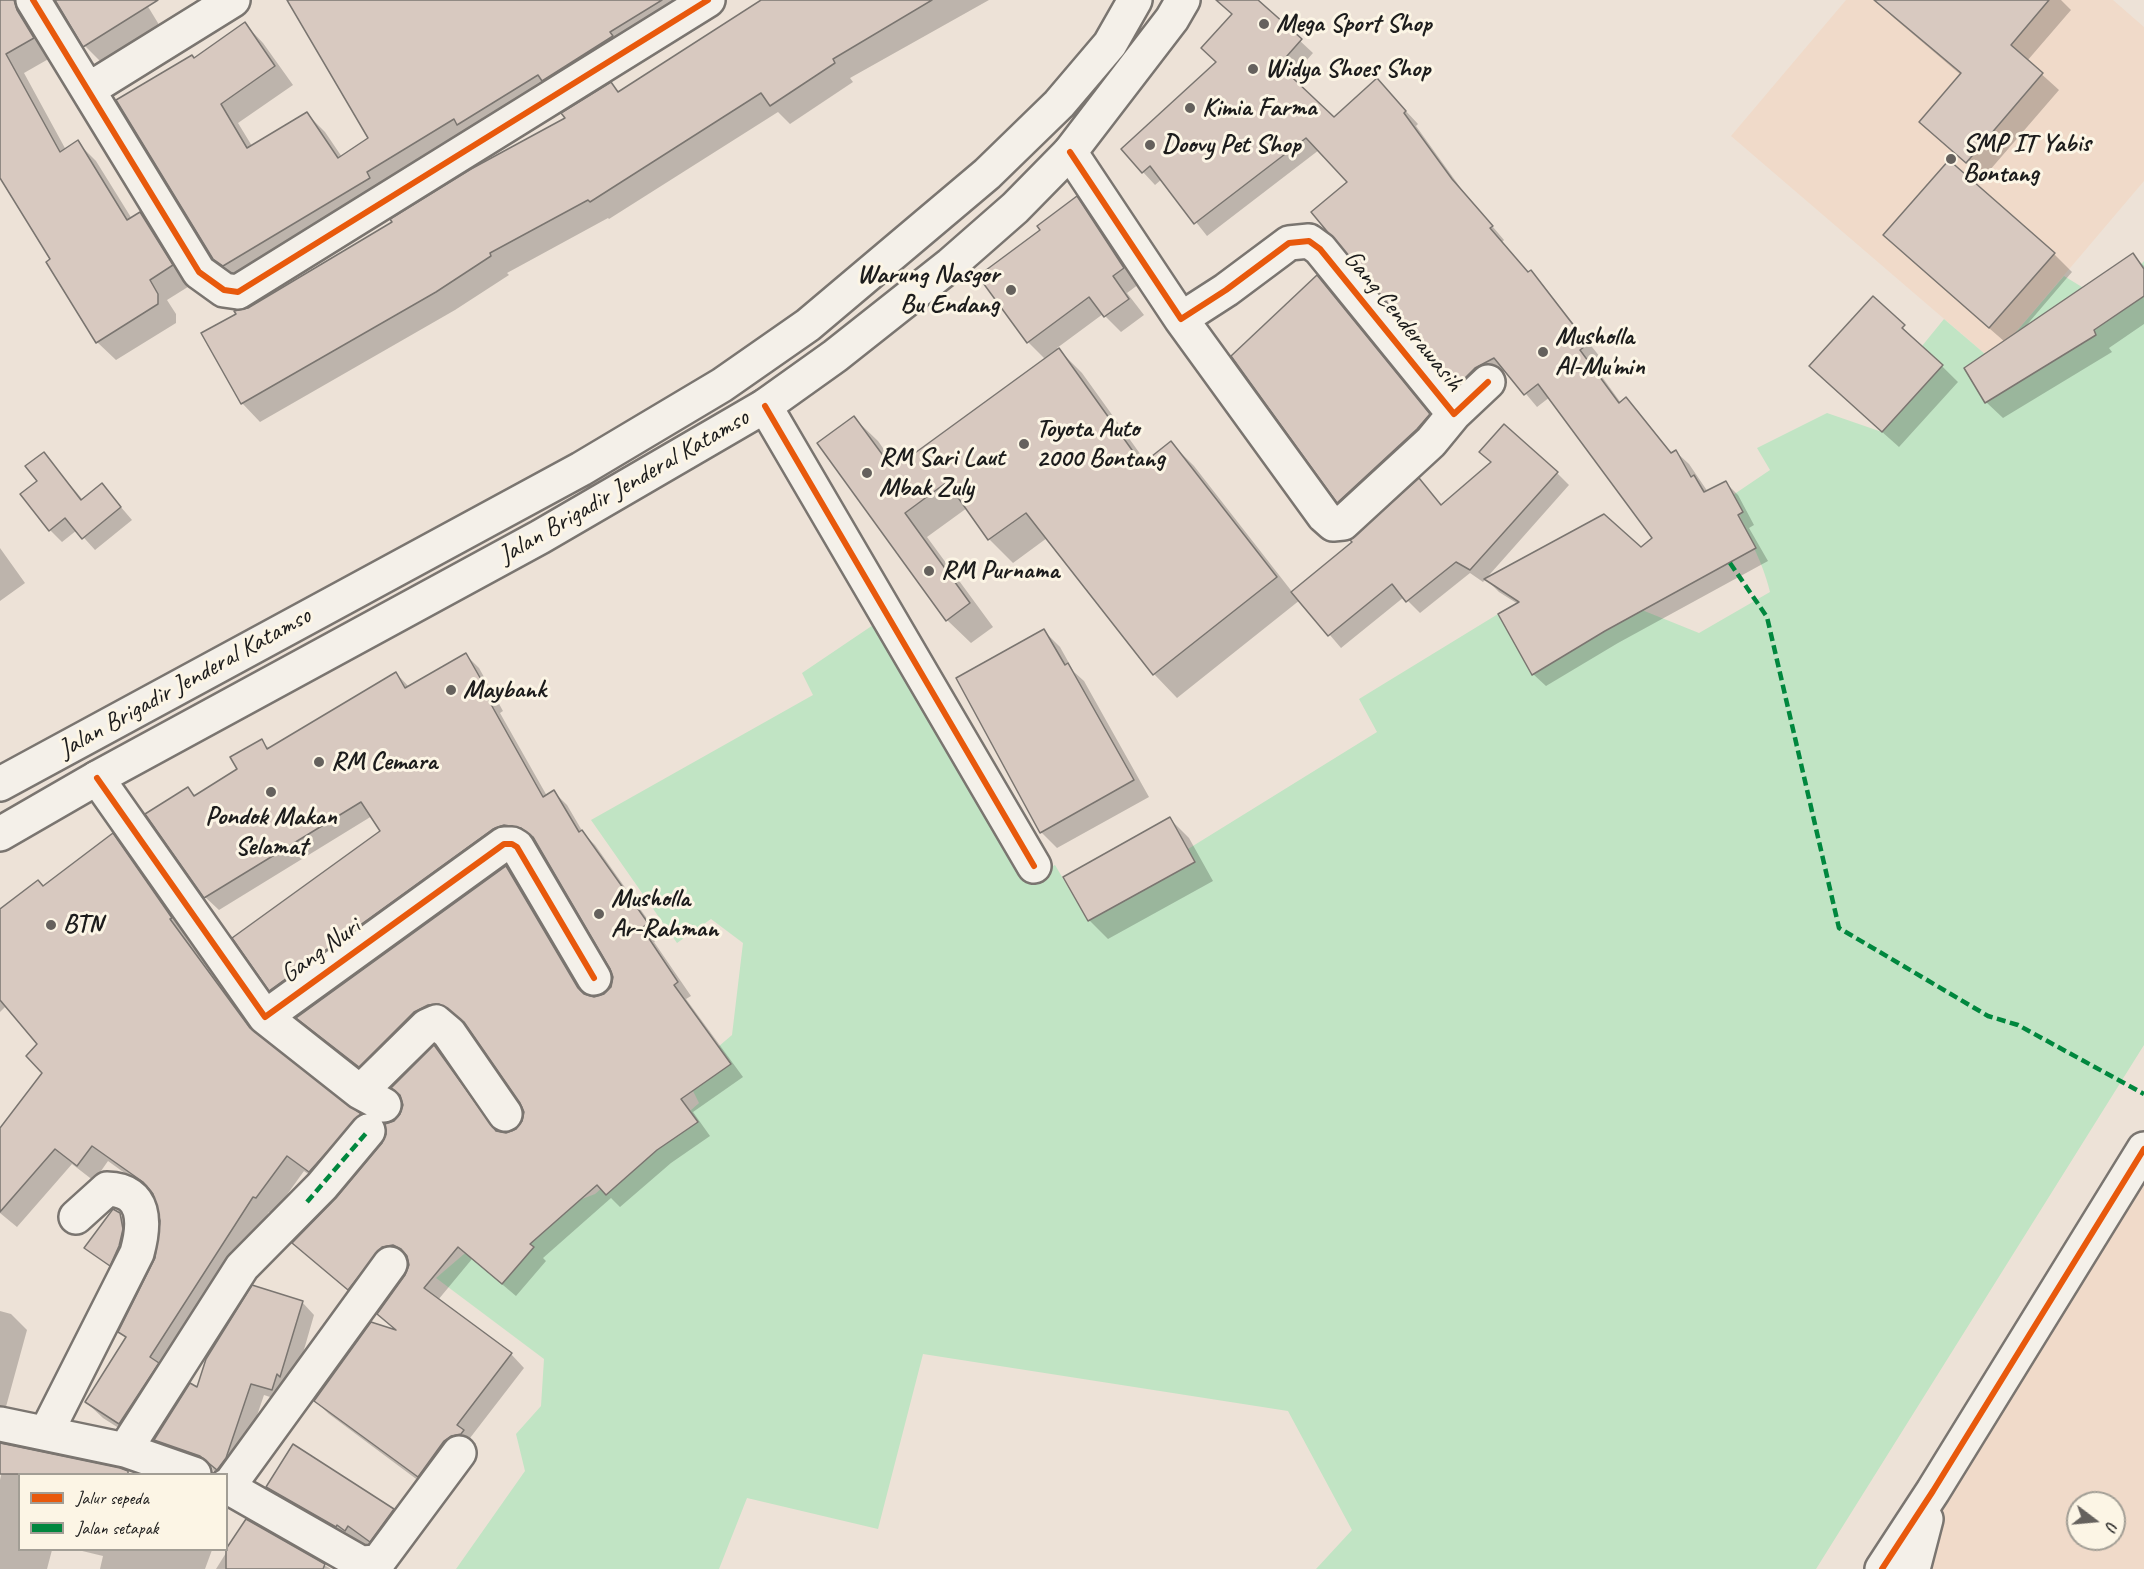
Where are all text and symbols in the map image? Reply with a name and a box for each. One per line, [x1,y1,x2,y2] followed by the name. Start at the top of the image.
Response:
[1276,8,1431,40] place label: Mega Sport Shop
[1257,17,1271,31] marker: Mega Sport Shop
[1265,53,1430,85] place label: Widya Shoes Shop
[1246,62,1260,76] marker: Widya Shoes Shop
[1202,92,1317,124] place label: Kimia Farma
[1183,101,1197,115] marker: Kimia Farma
[1963,128,2091,190] place label: SMP IT Yabis Bontang
[1162,129,1300,161] place label: Doovy Pet Shop
[1143,138,1157,152] marker: Doovy Pet Shop
[1944,152,1958,166] marker: SMP IT Yabis Bontang
[1337,244,1469,398] street label: Gang Cenderawasih
[857,259,999,320] place label: Warung Nasgor Bu Endang
[1004,283,1018,297] marker: Warung Nasgor Bu Endang
[1555,321,1645,382] place label: Musholla Al-Mu'min
[1536,345,1550,359] marker: Musholla Al-Mu'min
[493,403,755,571] street label: Jalan Brigadir Jenderal Katamso
[1036,413,1165,474] place label: Toyota Auto 2000 Bontang
[1017,437,1031,451] marker: Toyota Auto 2000 Bontang
[879,442,1004,503] place label: RM Sari Laut Mbak Zuly
[860,466,874,480] marker: RM Sari Laut Mbak Zuly
[941,555,1059,587] place label: RM Purnama
[922,564,936,578] marker: RM Purnama
[53,601,317,765] street label: Jalan Brigadir Jenderal Katamso
[463,674,546,706] place label: Maybank
[444,683,458,697] marker: Maybank
[331,746,437,778] place label: RM Cemara
[312,755,326,769] marker: RM Cemara
[264,785,278,799] marker: Pondok Makan Selamat
[205,801,337,862] place label: Pondok Makan Selamat
[611,883,718,945] place label: Musholla Ar-Rahman
[592,907,606,921] marker: Musholla Ar-Rahman
[63,909,103,941] place label: BTN
[275,912,367,990] street label: Gang Nuri
[44,918,58,932] marker: BTN
[18,1473,228,1551] legend
[76,1487,149,1509] text: Jalur sepeda
[2066,1491,2126,1551] north arrow
[76,1517,158,1539] text: Jalan setapak
[2101,1519,2122,1532] text: U

